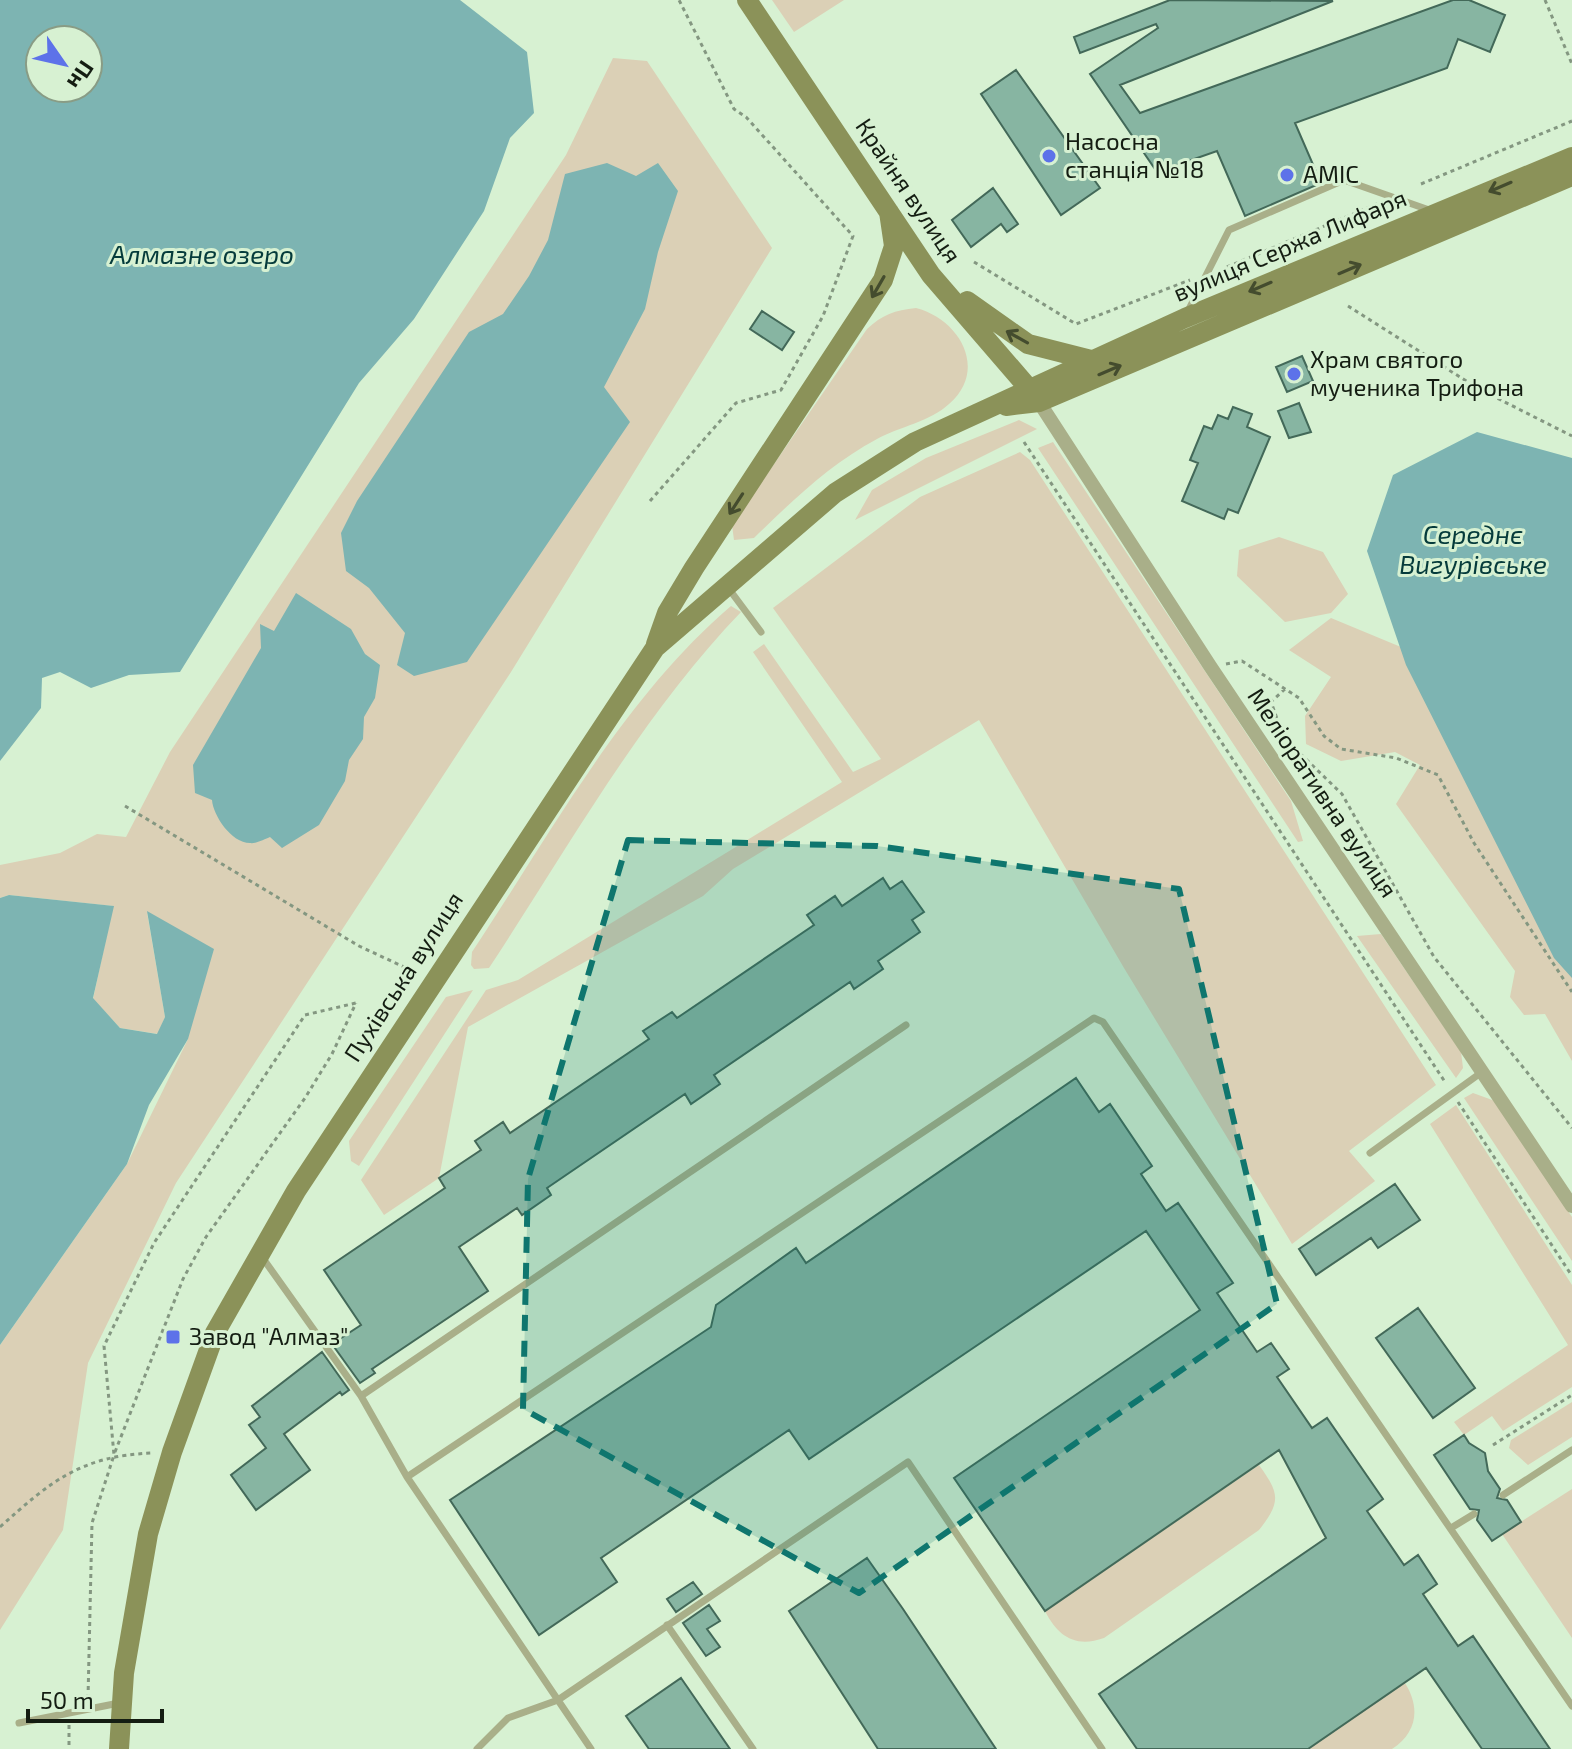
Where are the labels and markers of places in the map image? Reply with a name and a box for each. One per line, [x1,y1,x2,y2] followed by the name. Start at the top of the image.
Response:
[1065,126,1204,183] place label: Насосна станція №18
[1040,147,1058,165] marker: Насосна станція №18
[1303,159,1359,188] place label: AMIC
[1278,166,1296,184] marker: AMIC
[1310,344,1524,402] place label: Храм святого мученика Трифона
[1285,365,1303,383] marker: Храм святого мученика Трифона
[189,1321,349,1350] place label: Завод "Алмаз"
[164,1328,182,1346] marker: Завод "Алмаз"

